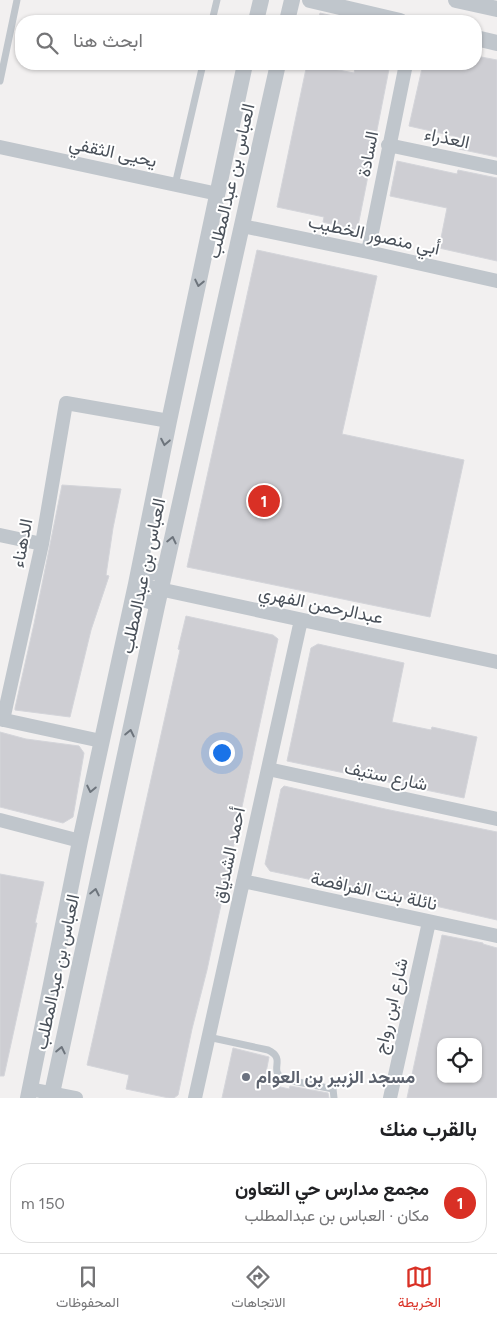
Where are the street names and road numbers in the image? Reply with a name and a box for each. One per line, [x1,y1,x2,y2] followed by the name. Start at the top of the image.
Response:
[202,101,260,261] street label: العباس بن عبدالمطلب
[422,122,472,154] street label: العذراء
[353,129,383,179] street label: السادة
[66,132,159,176] street label: يحيى الثقفي
[305,210,442,264] street label: أبي منصور الخطيب
[116,496,170,656] street label: العباس بن عبدالمطلب
[6,517,38,569] street label: الدهناء
[256,581,385,633] street label: عبدالرحمن الفهري
[342,756,430,797] street label: شارع ستيف
[208,805,250,905] street label: أحمد الشدياق
[309,867,439,915] street label: نائلة بنت الفرافصة
[30,892,84,1052] street label: العباس بن عبدالمطلب
[369,956,414,1056] street label: شارع ابن رواج

